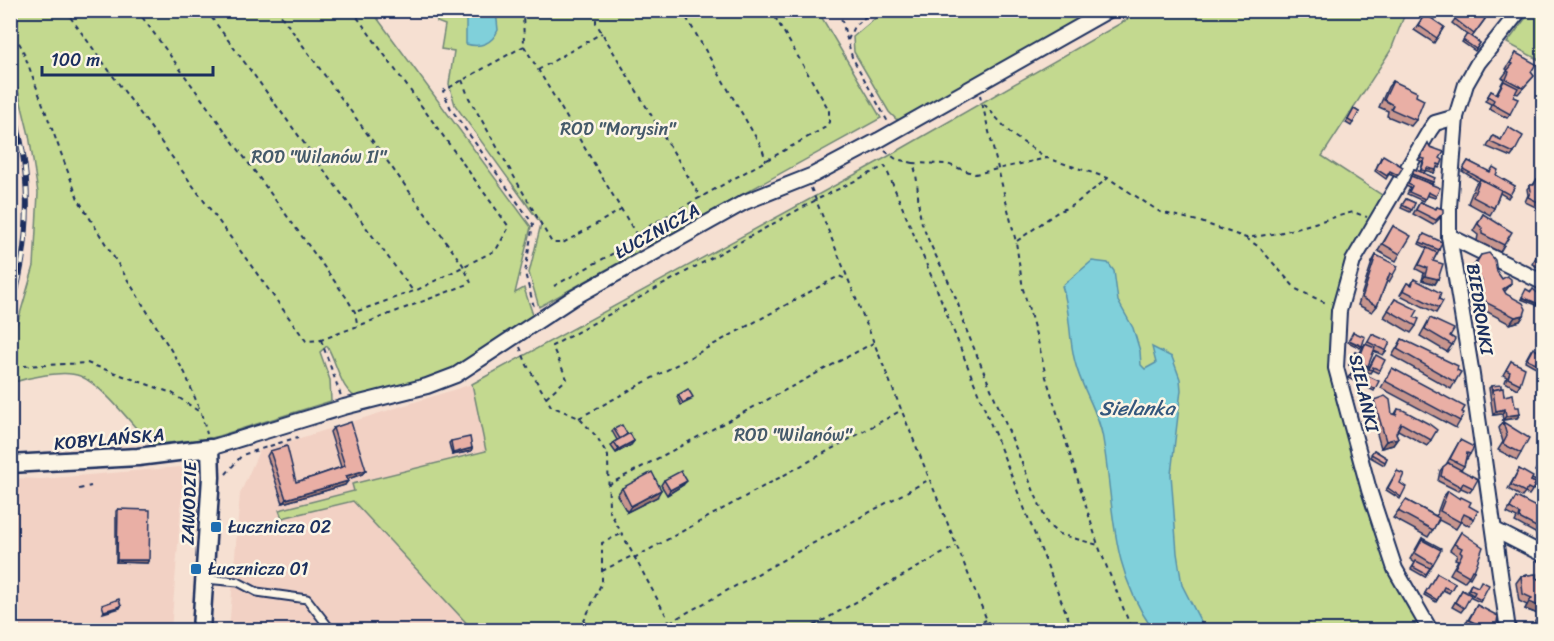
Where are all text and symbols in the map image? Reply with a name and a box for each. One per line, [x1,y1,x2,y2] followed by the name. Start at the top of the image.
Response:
[42,39,213,77] scale bar
[51,44,100,76] text: 100 m
[560,113,677,145] park label: ROD "Morysin"
[251,141,388,173] park label: ROD "Wilanów II"
[608,194,706,268] street label: ŁUCZNICZA
[1457,261,1503,359] street label: BIEDRONKI
[1340,351,1389,437] street label: SIELANKI
[1099,391,1177,426] water label: Sielanka
[53,418,165,460] street label: KOBYLAŃSKA
[734,419,853,451] park label: ROD "Wilanów"
[172,459,206,546] street label: ZAWODZIE
[228,511,331,543] place label: Łucznicza 02
[209,520,223,534] marker: Łucznicza 02
[208,553,309,585] place label: Łucznicza 01
[189,562,203,576] marker: Łucznicza 01

